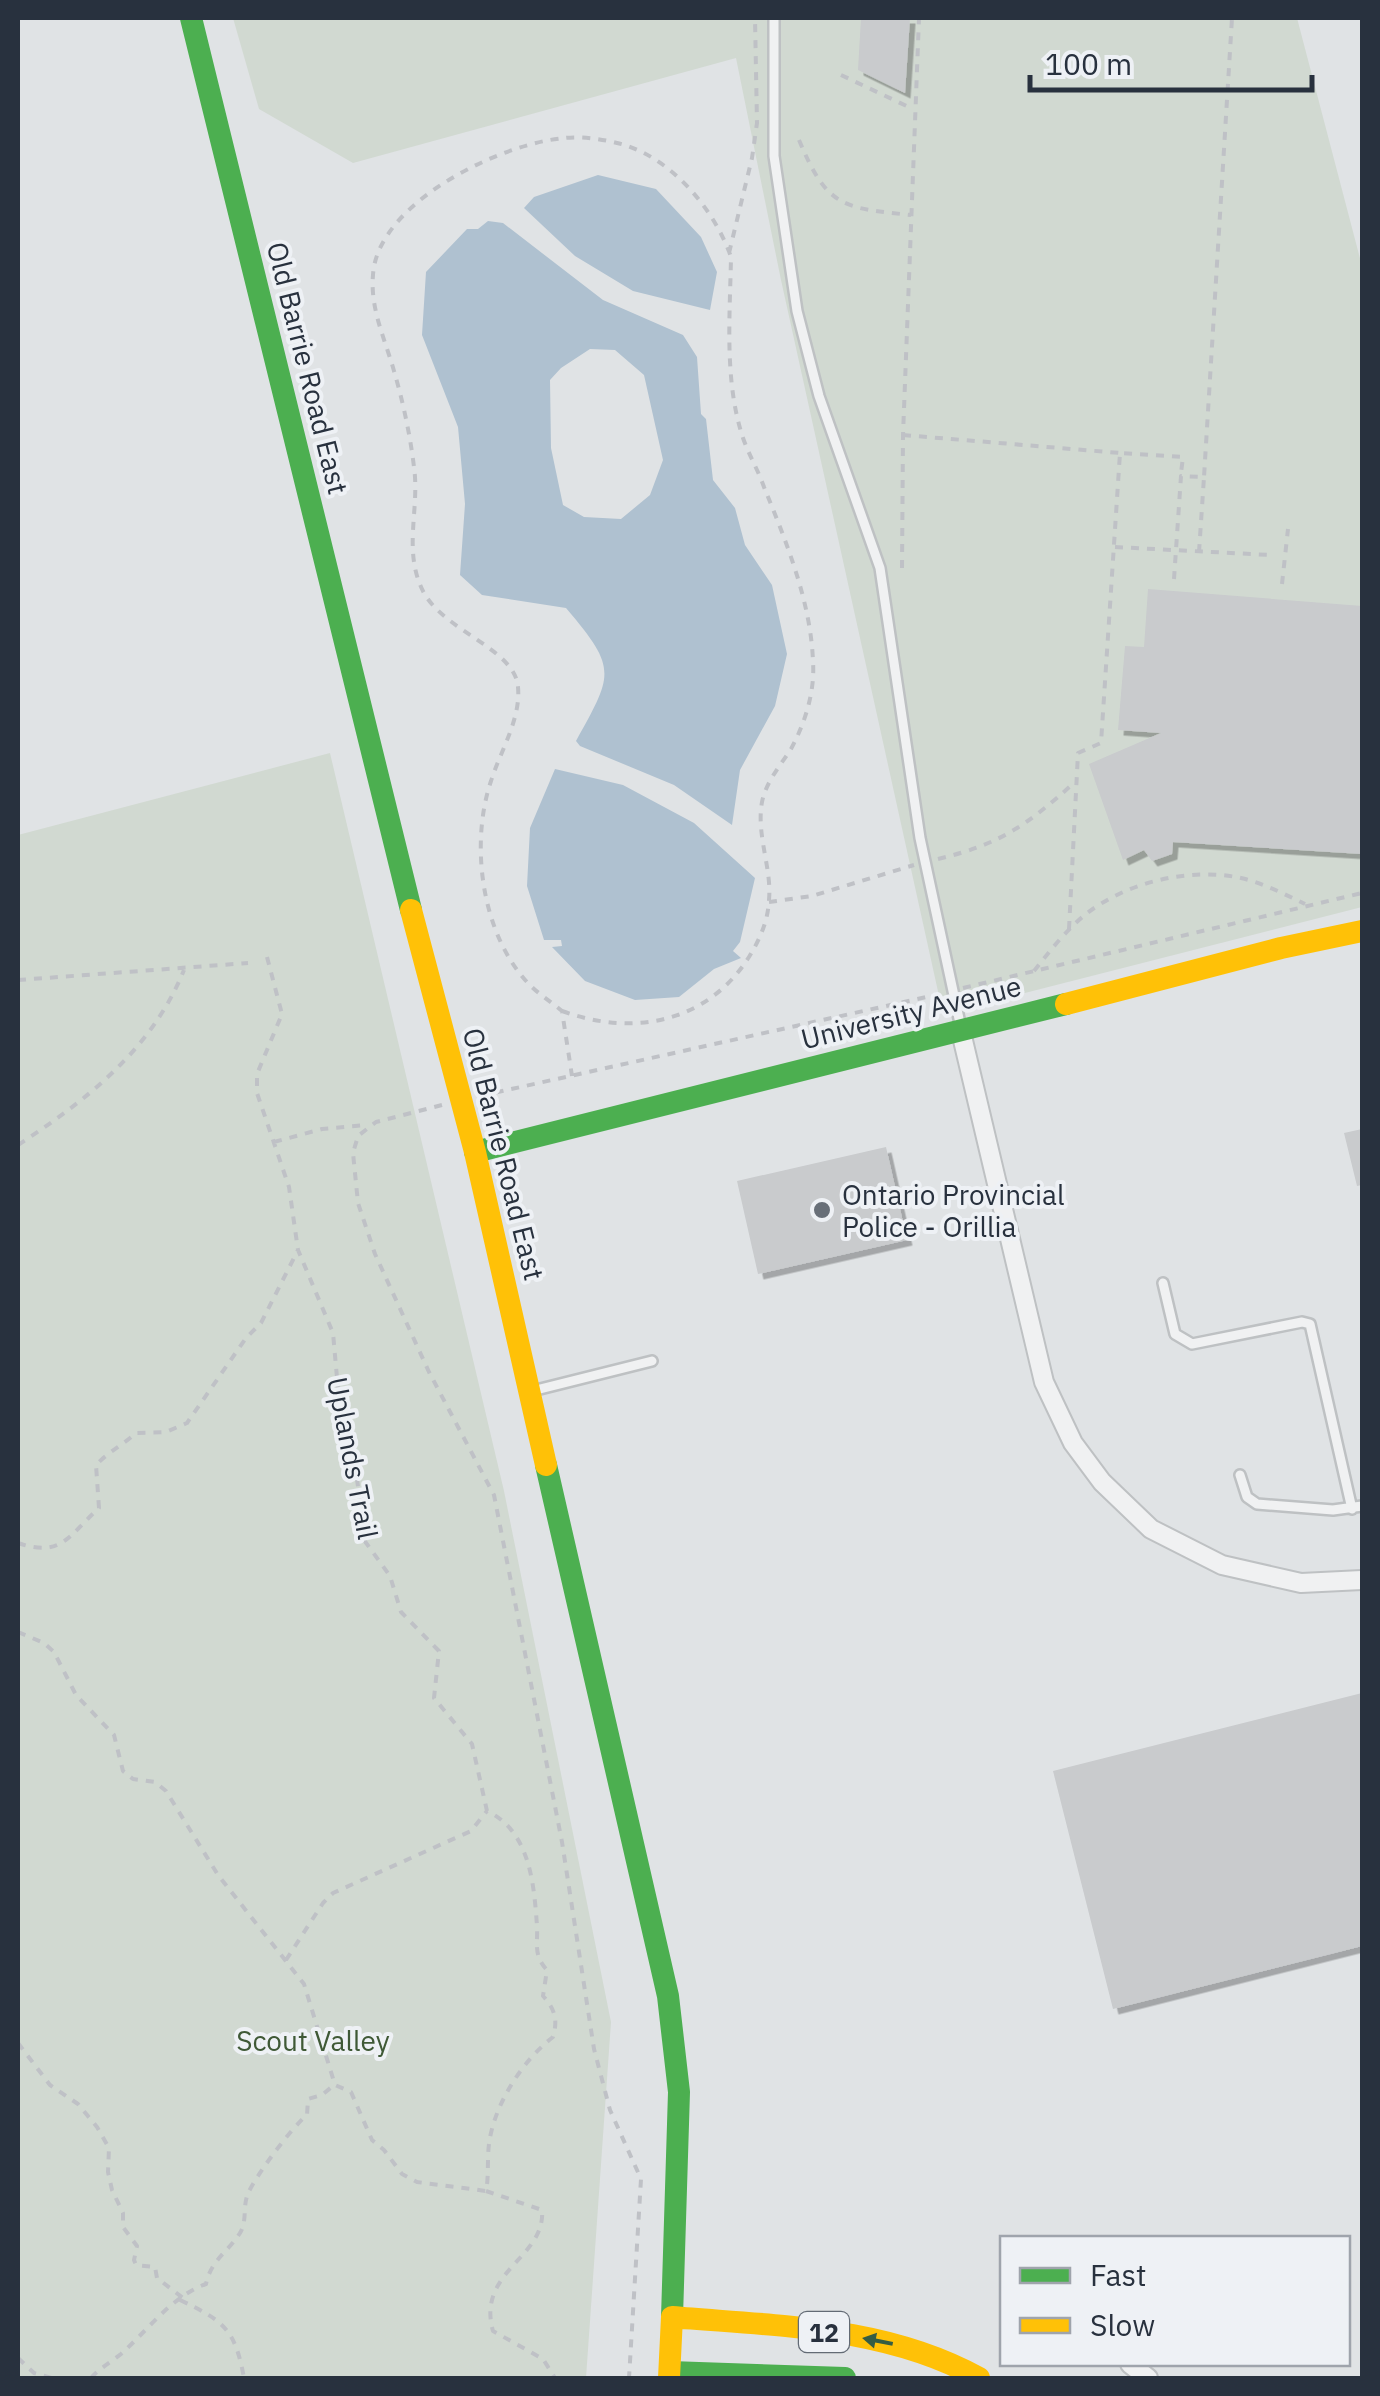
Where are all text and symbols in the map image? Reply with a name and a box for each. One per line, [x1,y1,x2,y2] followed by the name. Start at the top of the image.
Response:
[1030,30,1312,92] scale bar
[1045,44,1132,83] text: 100 m
[259,238,357,498] street label: Old Barrie Road East
[797,967,1025,1057] street label: University Avenue
[455,1024,553,1284] street label: Old Barrie Road East
[842,1176,1065,1245] place label: Ontario Provincial Police - Orillia
[811,1199,833,1221] marker: Ontario Provincial Police - Orillia
[319,1374,387,1542] street label: Uplands Trail
[236,2022,390,2059] park label: Scout Valley
[1000,2236,1350,2366] legend
[1090,2255,1147,2294] text: Fast
[1090,2305,1155,2344] text: Slow
[799,2312,849,2352] road number: 12
[862,2333,893,2349] one-way arrow

